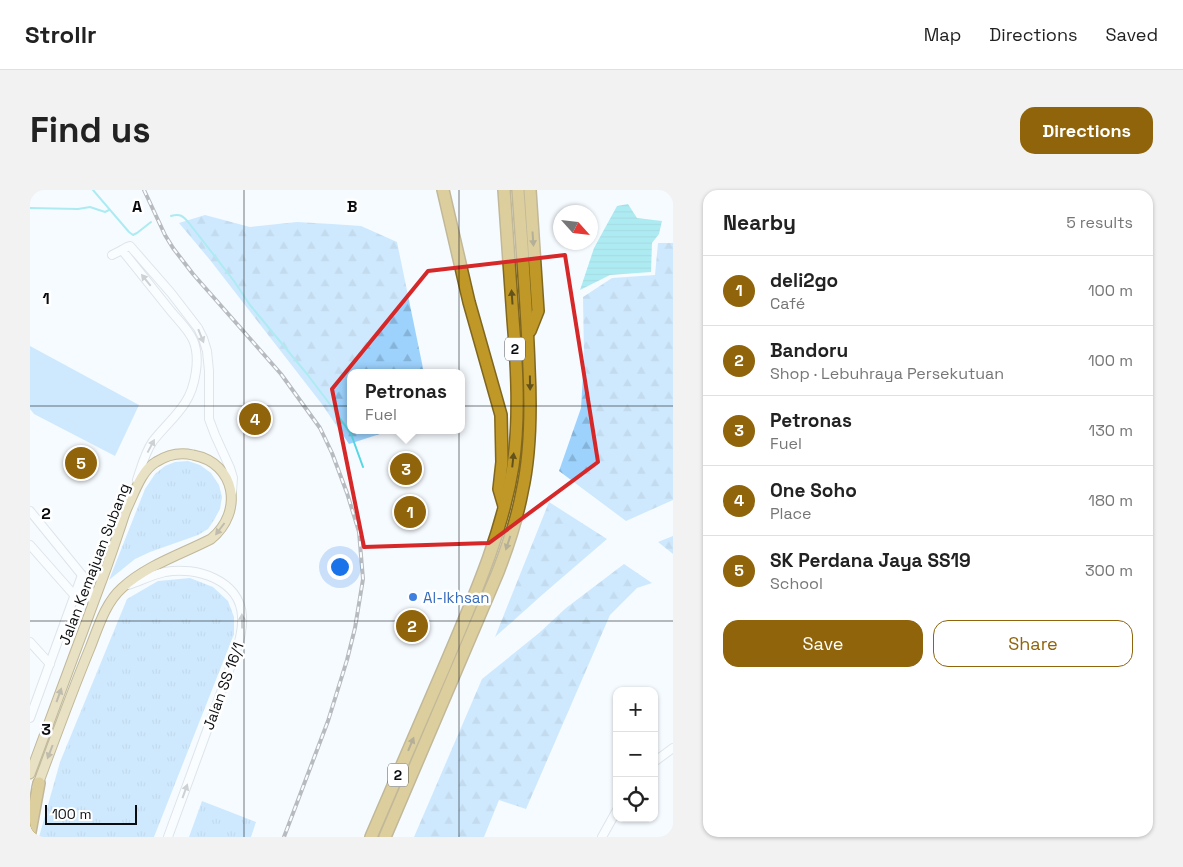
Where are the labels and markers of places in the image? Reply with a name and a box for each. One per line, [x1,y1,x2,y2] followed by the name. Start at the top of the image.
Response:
[239,400,271,438] pin: 4
[65,444,97,482] pin: 5
[390,450,422,488] pin: 3
[394,493,426,531] pin: 1
[423,588,490,607] place label: Al-Ikhsan
[407,591,419,603] marker: Al-Ikhsan
[396,607,428,645] pin: 2

